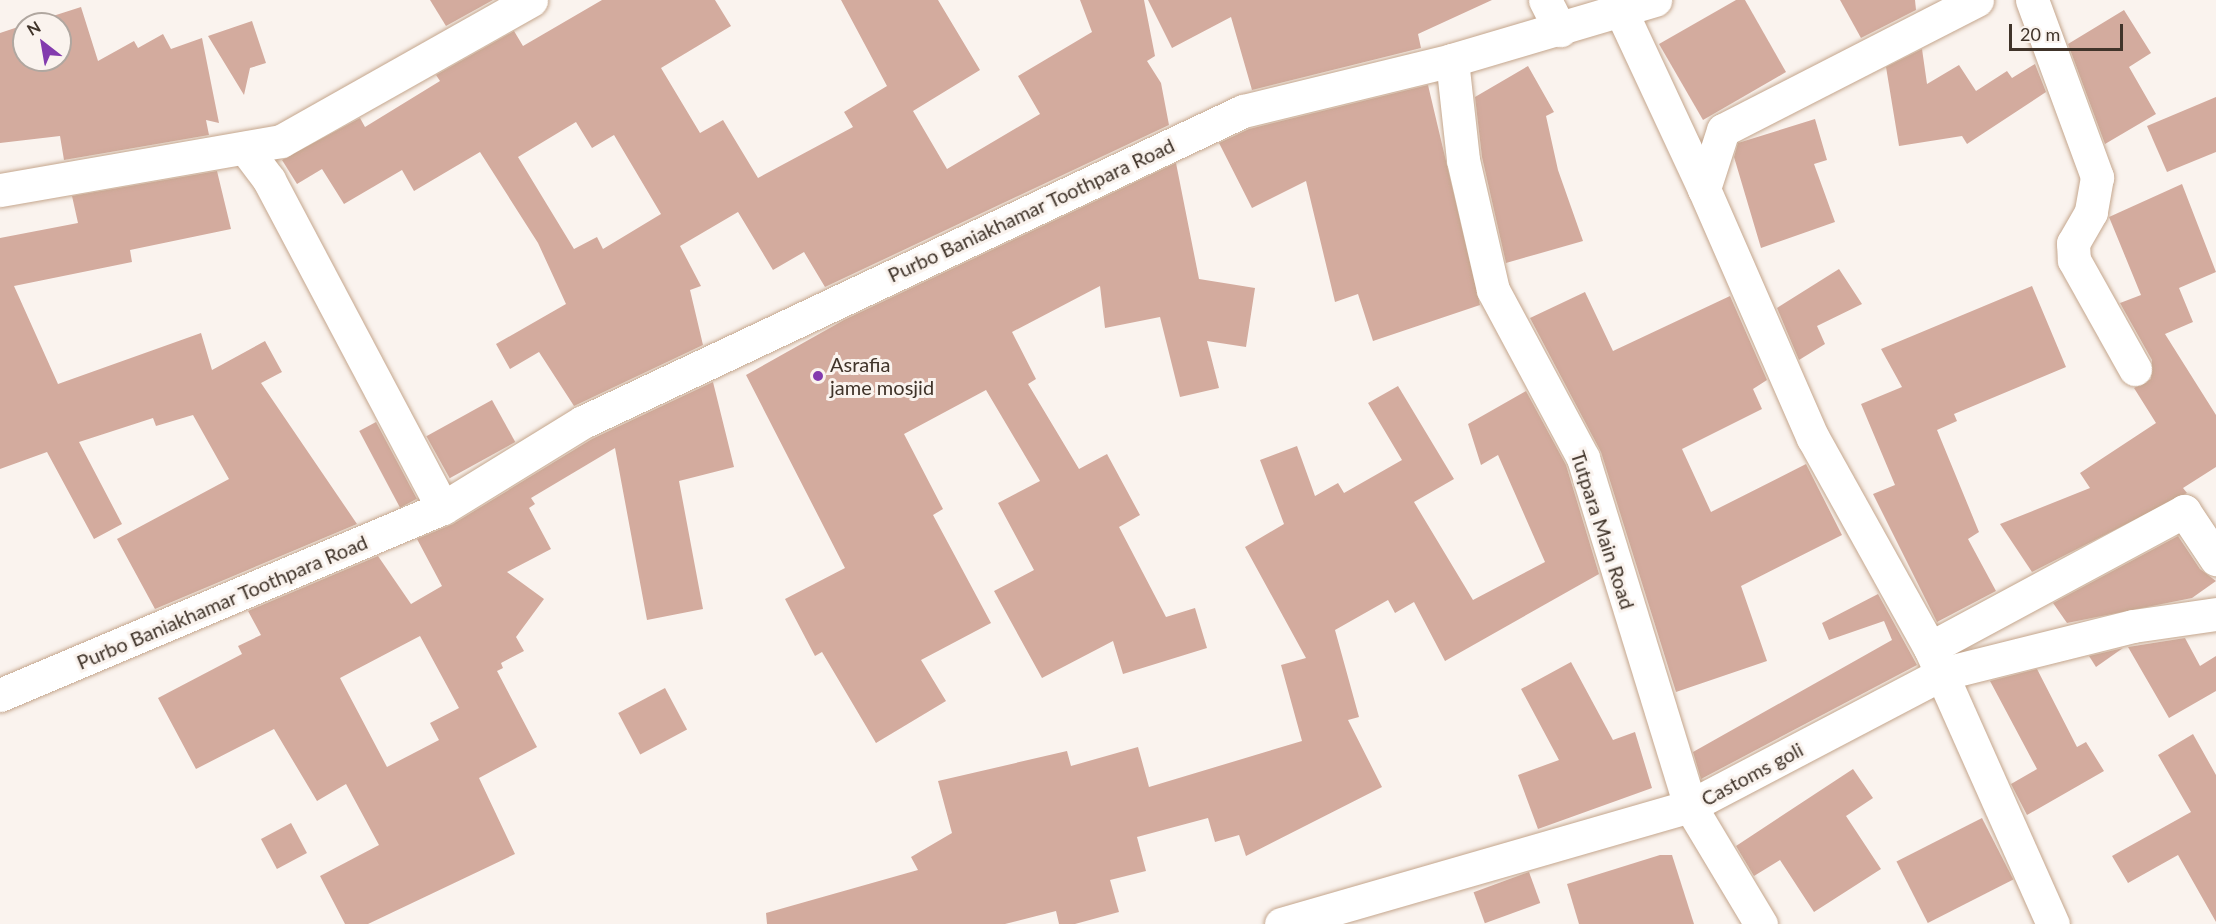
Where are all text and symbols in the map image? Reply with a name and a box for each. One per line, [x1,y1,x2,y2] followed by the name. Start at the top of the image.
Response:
[12,12,72,72] north arrow
[2012,12,2126,50] scale bar
[23,17,44,39] text: N
[2020,23,2060,45] text: 20 m
[883,133,1179,287] street label: Purbo Baniakhamar Toothpara Road
[830,352,934,399] place label: Asrafia jame mosjid
[811,369,825,383] marker: Asrafia jame mosjid
[1566,448,1640,612] street label: Tutpara Main Road
[73,529,371,675] street label: Purbo Baniakhamar Toothpara Road
[1697,737,1807,811] street label: Castoms goli

